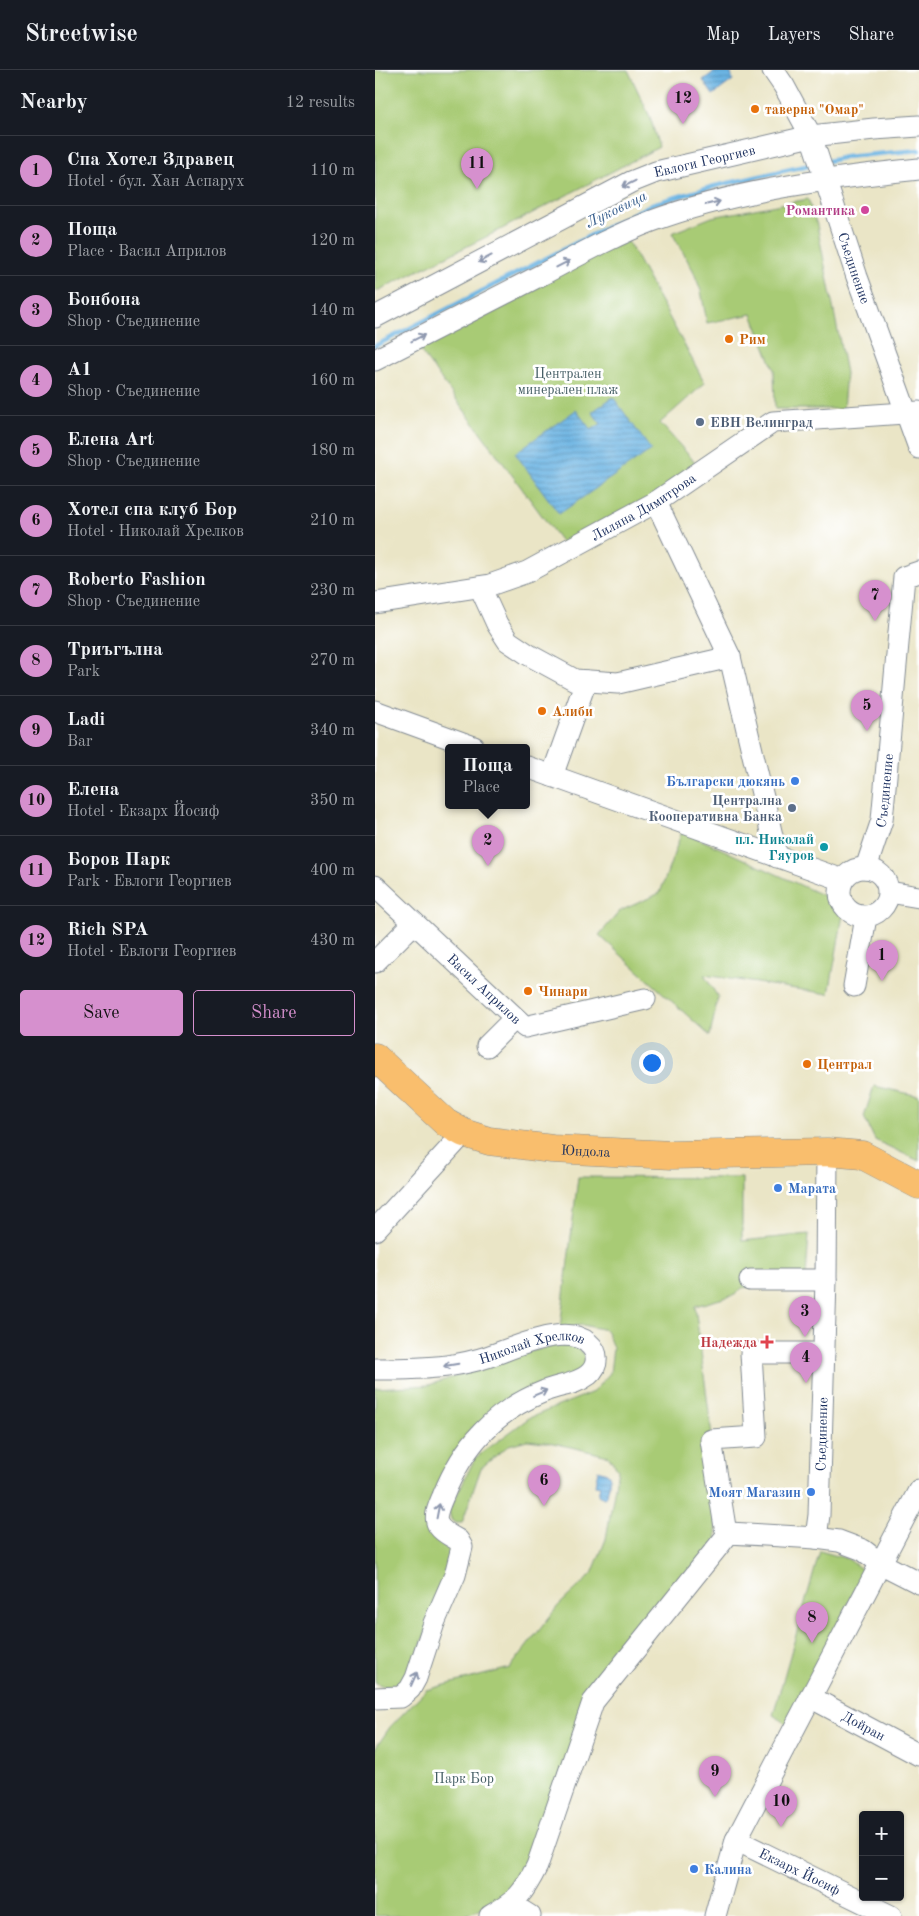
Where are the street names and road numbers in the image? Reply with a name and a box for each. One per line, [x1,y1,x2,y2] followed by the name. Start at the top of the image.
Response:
[653,143,757,180] street label: Евлоги Георгиев
[835,231,872,306] street label: Съединение
[589,471,699,544] street label: Лиляна Димитрова
[874,753,896,830] street label: Съединение
[444,952,523,1027] street label: Васил Априлов
[561,1143,611,1160] street label: Юндола
[477,1329,588,1367] street label: Николай Хрелков
[814,1397,831,1472] street label: Съединение
[839,1709,888,1744] street label: Дойран
[756,1846,842,1899] street label: Екзарх Йосиф

